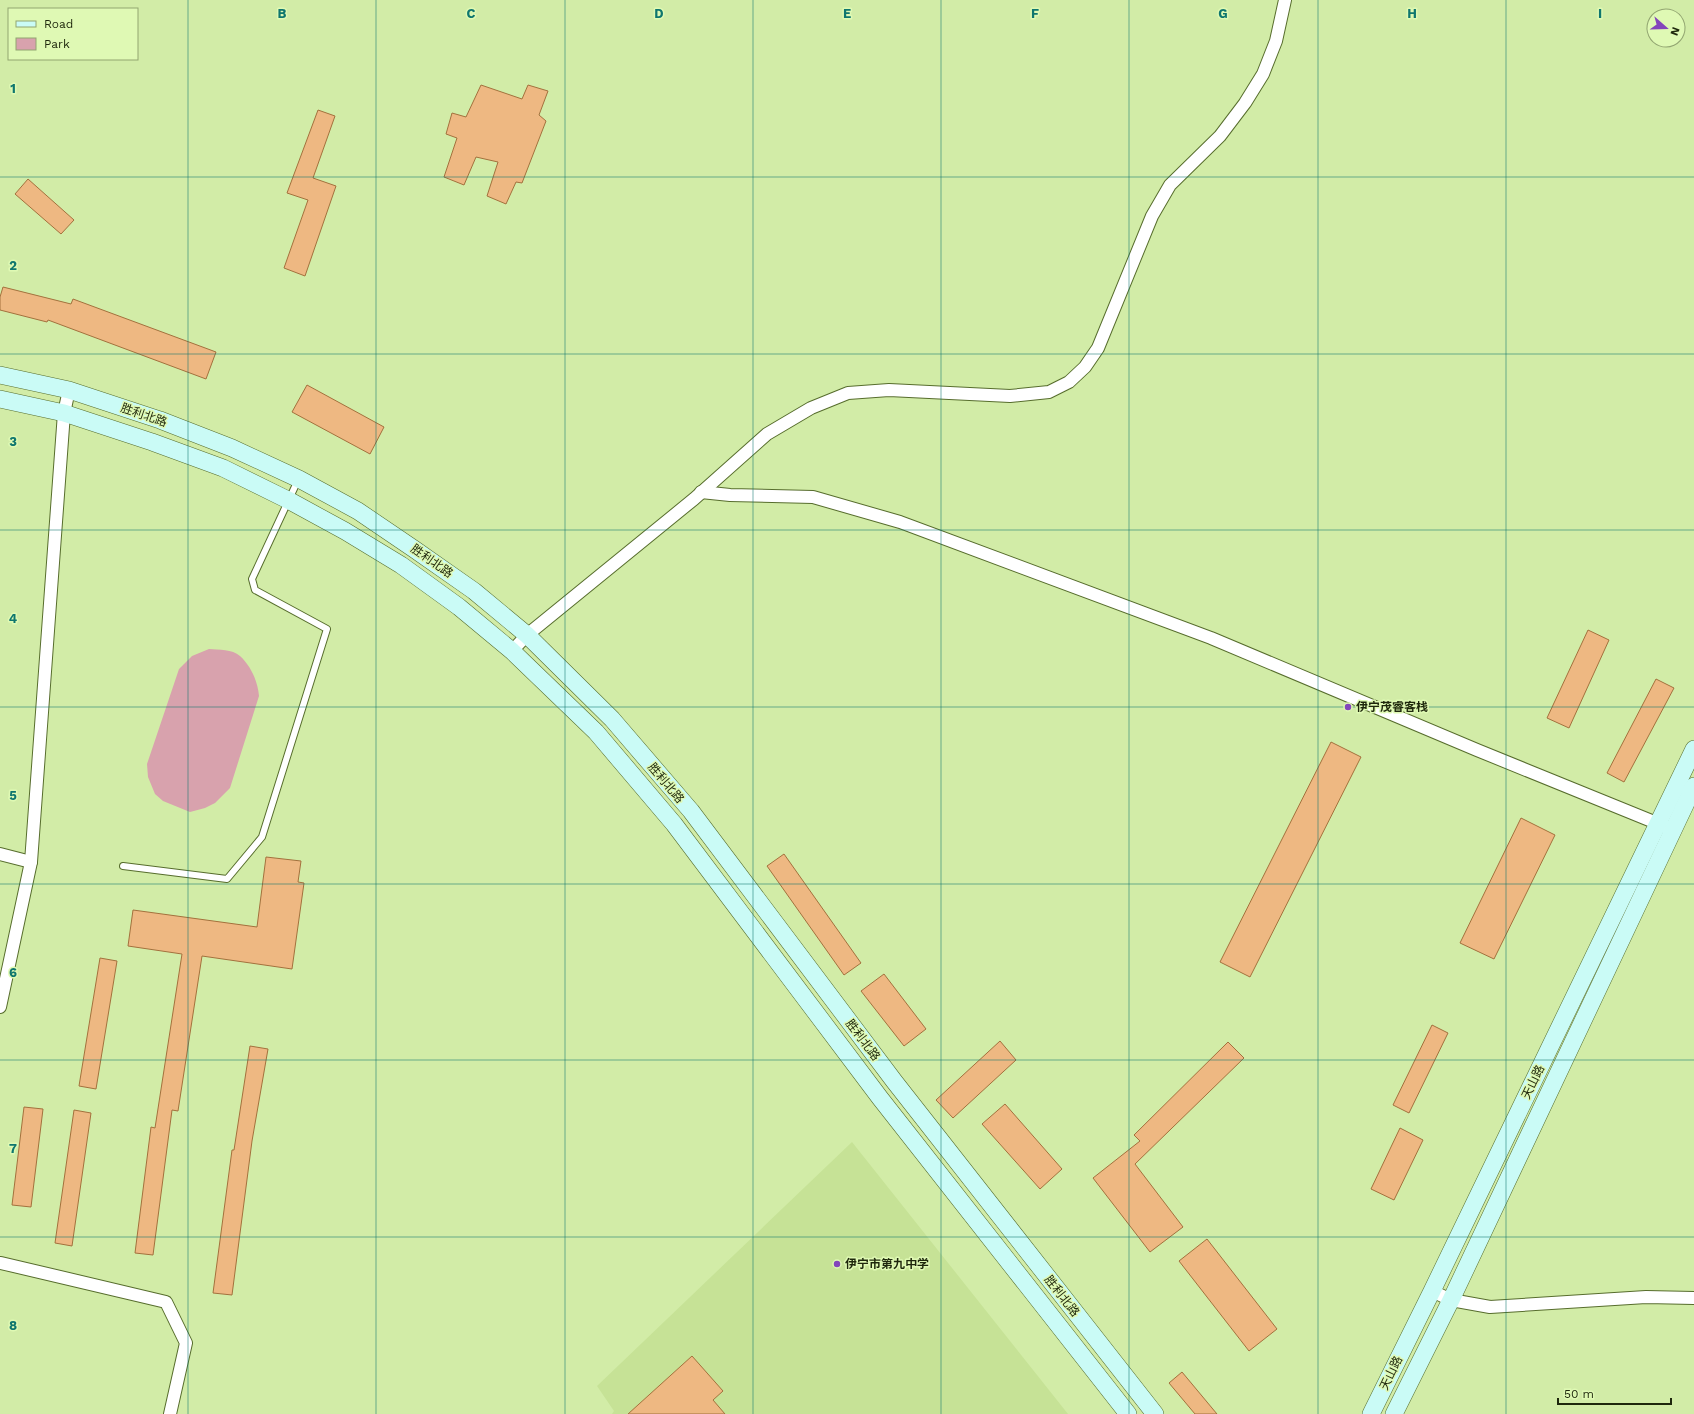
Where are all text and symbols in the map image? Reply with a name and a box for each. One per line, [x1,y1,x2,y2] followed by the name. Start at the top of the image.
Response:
[278,6,287,21] text: B
[467,6,476,21] text: C
[654,6,664,21] text: D
[843,6,851,21] text: E
[1031,6,1039,21] text: F
[1218,6,1228,21] text: G
[1407,6,1417,21] text: H
[1598,6,1602,21] text: I
[8,8,138,60] legend
[1646,8,1686,48] north arrow
[44,17,73,31] text: Road
[1667,25,1682,37] text: N
[44,37,70,51] text: Park
[10,81,16,96] text: 1
[9,258,17,273] text: 2
[119,401,169,429] street label: 胜利北路
[9,434,17,449] text: 3
[408,541,456,581] street label: 胜利北路
[9,611,18,626] text: 4
[1356,700,1428,714] place label: 伊宁茂睿客栈
[1343,702,1353,712] marker: 伊宁茂睿客栈
[645,760,687,806] street label: 胜利北路
[9,788,17,803] text: 5
[9,965,17,980] text: 6
[843,1017,883,1063] street label: 胜利北路
[1519,1063,1547,1101] street label: 天山路
[9,1141,17,1156] text: 7
[845,1257,929,1271] place label: 伊宁市第九中学
[832,1259,842,1269] marker: 伊宁市第九中学
[1042,1273,1082,1319] street label: 胜利北路
[9,1318,17,1333] text: 8
[1377,1354,1405,1392] street label: 天山路
[1558,1380,1671,1406] scale bar
[1564,1387,1594,1401] text: 50 m

